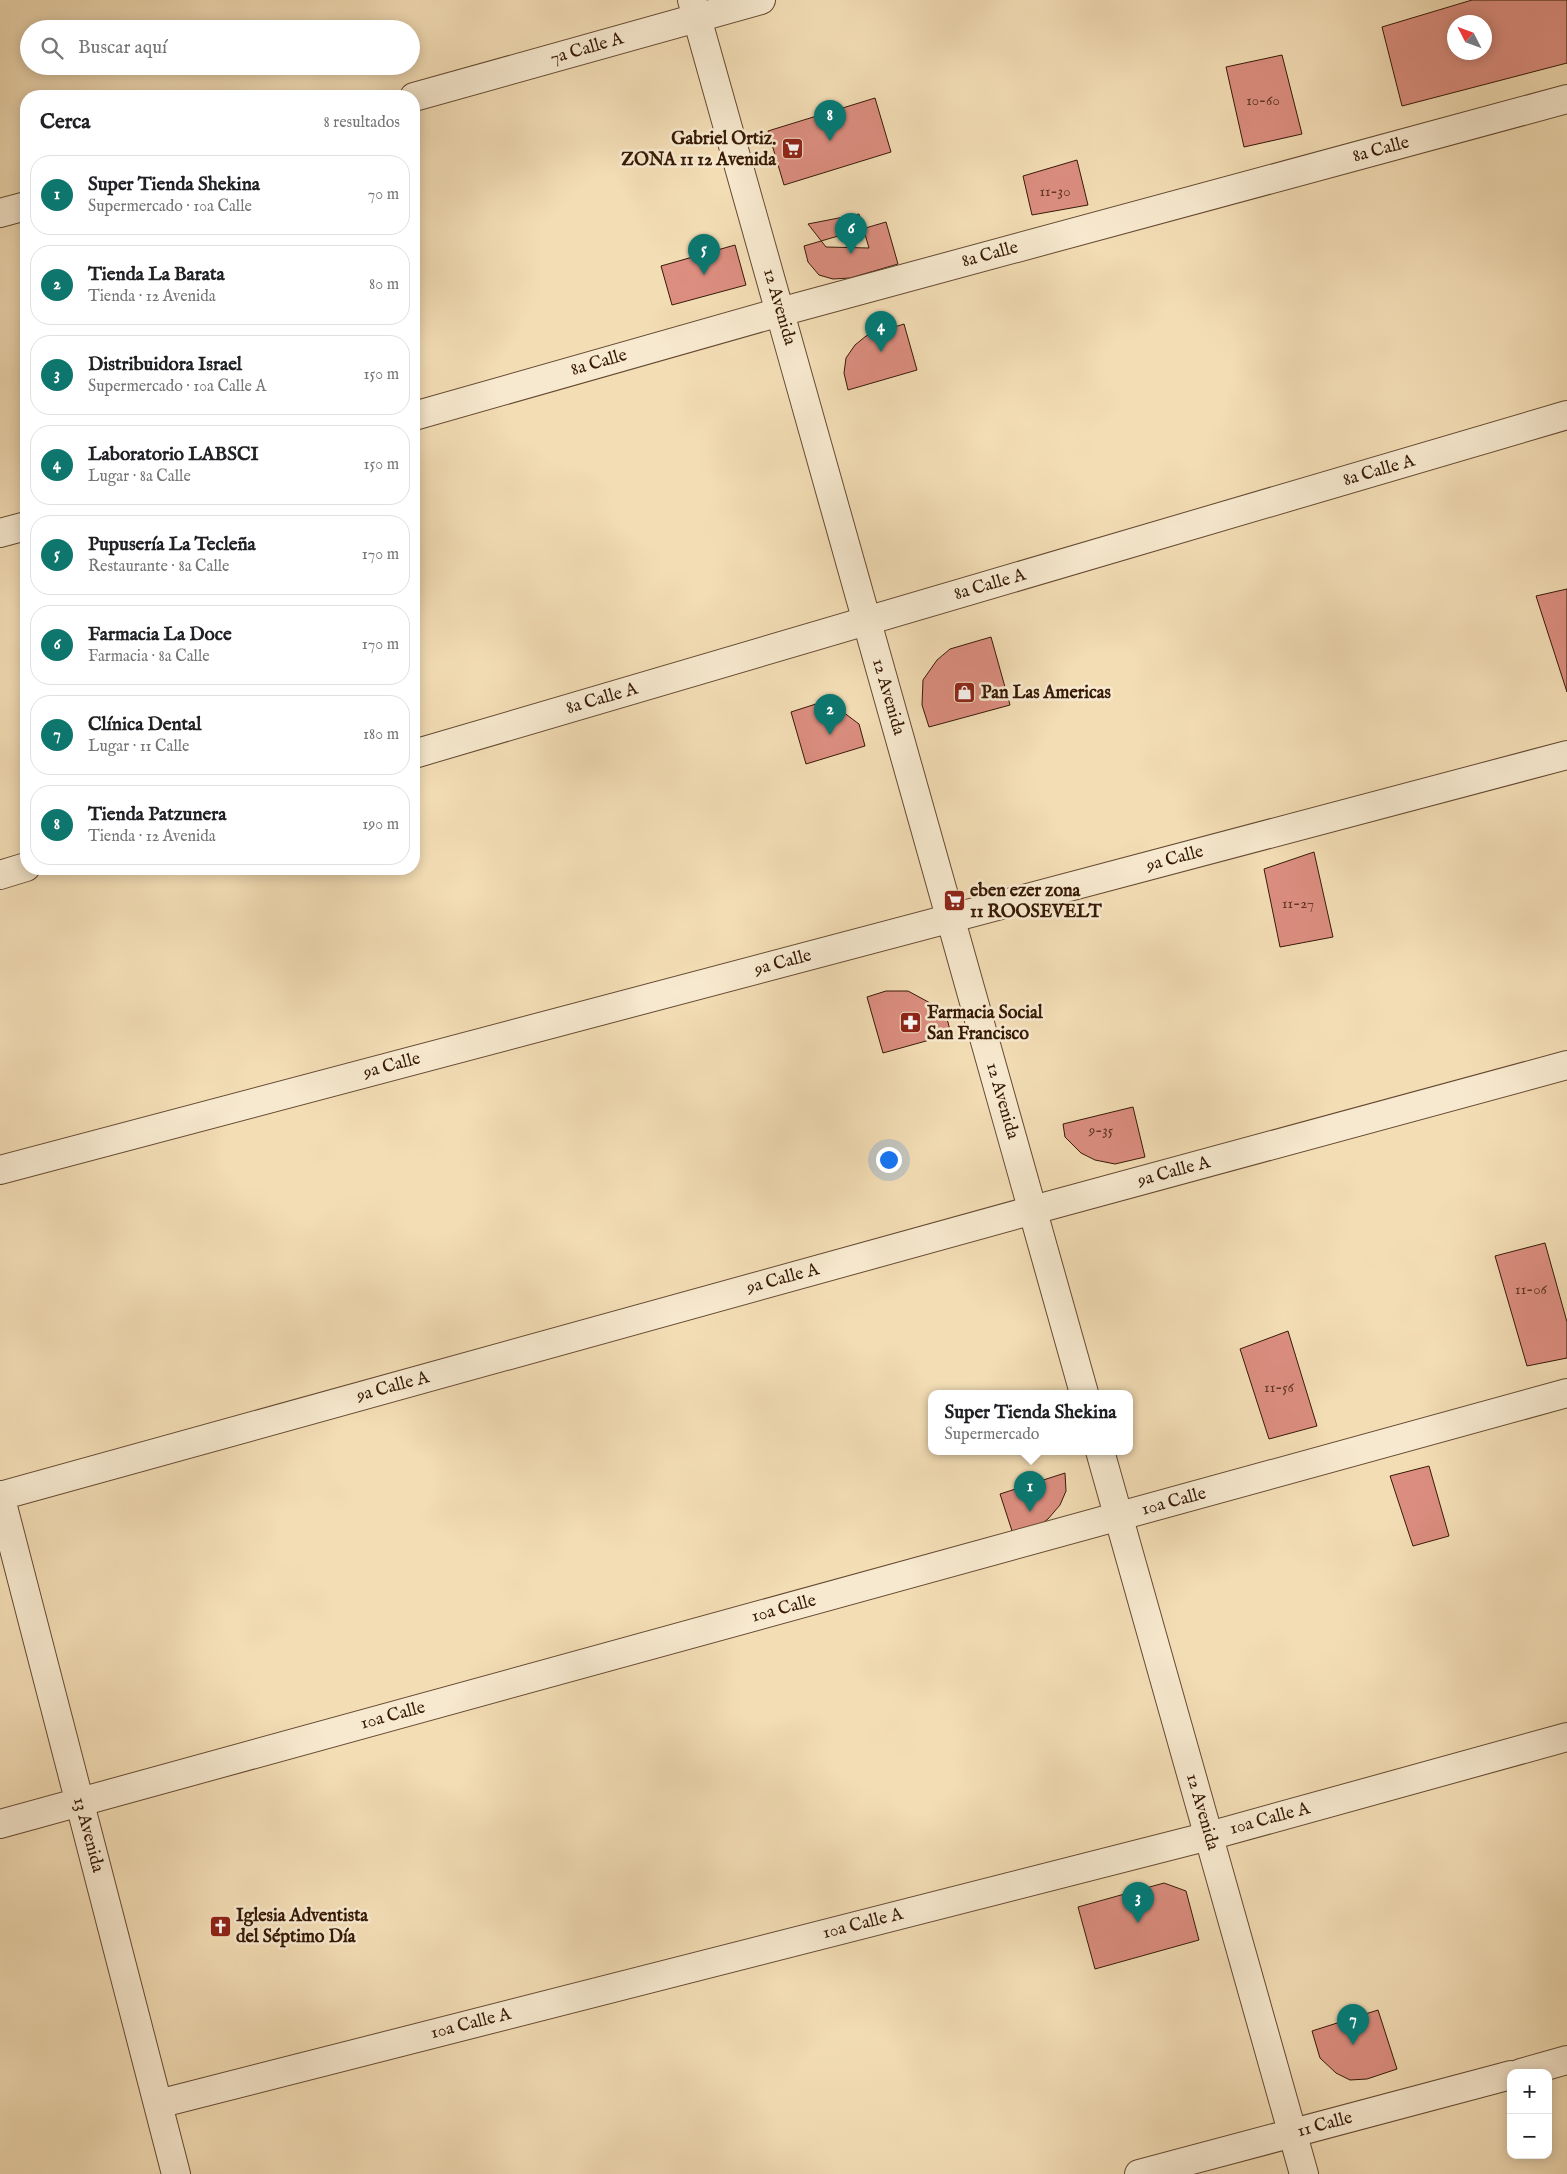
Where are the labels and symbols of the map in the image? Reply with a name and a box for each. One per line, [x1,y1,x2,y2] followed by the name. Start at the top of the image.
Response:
[1447,15,1492,60] north arrow
[548,27,627,70] street label: 7a Calle A
[1246,91,1280,110] house number: 10-60
[814,100,846,141] pin: 8
[621,128,777,172] place label: Gabriel Ortiz. ZONA 11 12 Avenida
[1350,131,1412,169] street label: 8a Calle
[780,137,804,161] supermarket icon: Gabriel Ortiz. ZONA 11 12 Avenida
[1039,182,1071,201] house number: 11-30
[835,213,867,254] pin: 6
[688,234,720,275] pin: 5
[959,236,1021,274] street label: 8a Calle
[757,266,801,348] street label: 12 Avenida
[865,311,897,352] pin: 4
[568,344,630,382] street label: 8a Calle
[1340,450,1418,492] street label: 8a Calle A
[951,564,1029,606] street label: 8a Calle A
[866,656,910,738] street label: 12 Avenida
[563,678,641,720] street label: 8a Calle A
[953,681,977,705] shop icon: Pan Las Americas
[981,682,1112,705] place label: Pan Las Americas
[814,694,846,735] pin: 2
[1143,840,1206,878] street label: 9a Calle
[970,880,1102,924] place label: eben ezer zona 11 ROOSEVELT
[942,889,966,913] supermarket icon: eben ezer zona 11 ROOSEVELT
[1282,894,1314,913] house number: 11-27
[751,944,814,982] street label: 9a Calle
[927,1002,1044,1046] place label: Farmacia Social San Francisco
[899,1011,923,1035] pharmacy icon: Farmacia Social San Francisco
[360,1047,423,1085] street label: 9a Calle
[980,1060,1024,1142] street label: 12 Avenida
[1088,1121,1114,1140] house number: 9-35
[876,1147,902,1173] your location
[1134,1151,1214,1193] street label: 9a Calle A
[743,1258,823,1300] street label: 9a Calle A
[1515,1280,1548,1299] house number: 11-06
[353,1366,433,1408] street label: 9a Calle A
[1264,1378,1295,1397] house number: 11-56
[1014,1471,1046,1512] pin: 1
[1139,1482,1209,1522] street label: 10a Calle
[749,1589,819,1629] street label: 10a Calle
[358,1696,428,1736] street label: 10a Calle
[1180,1771,1224,1853] street label: 12 Avenida
[67,1795,109,1875] street label: 13 Avenida
[1227,1797,1313,1841] street label: 10a Calle A
[1122,1882,1154,1923] pin: 3
[820,1903,906,1945] street label: 10a Calle A
[236,1905,369,1949] place label: Iglesia Adventista del Séptimo Día
[208,1914,232,1938] church icon: Iglesia Adventista del Séptimo Día
[428,2003,514,2045] street label: 10a Calle A
[1337,2004,1369,2045] pin: 7
[1295,2107,1355,2143] street label: 11 Calle

